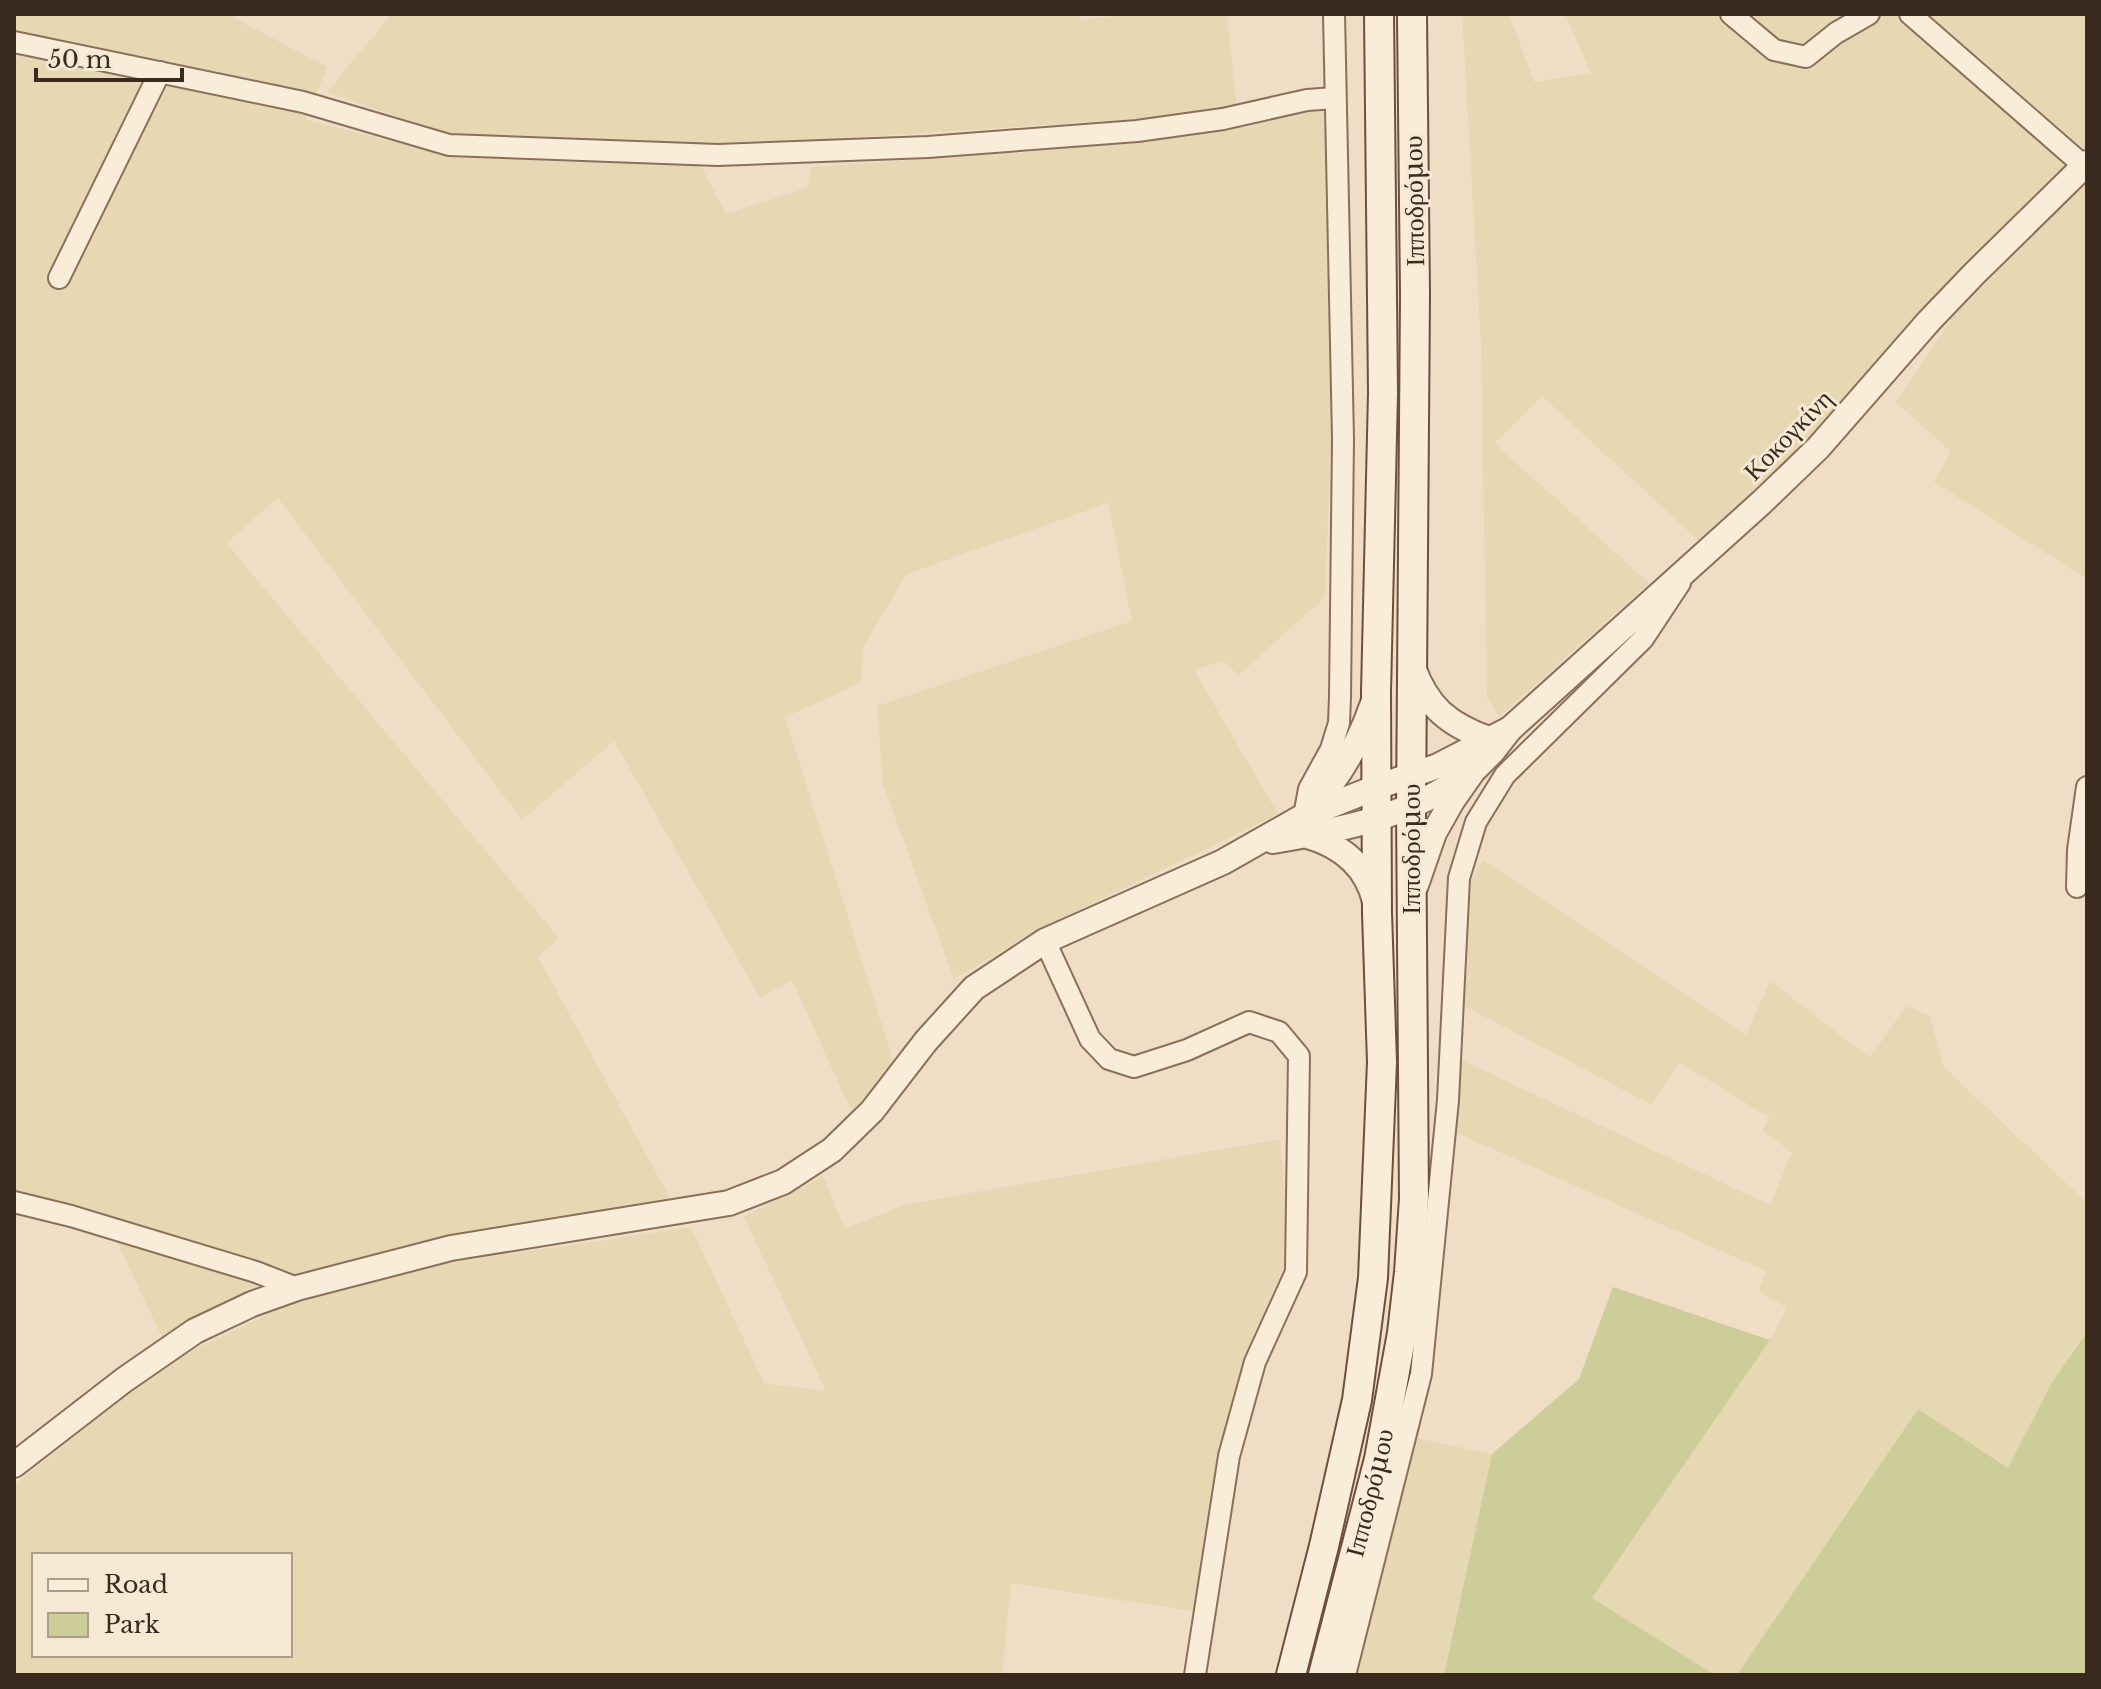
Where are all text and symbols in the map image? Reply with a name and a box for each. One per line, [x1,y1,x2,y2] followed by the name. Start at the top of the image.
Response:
[36,32,182,82] scale bar
[48,45,112,74] text: 50 m
[1397,135,1431,267] street label: Ιπποδρόμου
[1737,383,1839,487] street label: Κοκογκίνη
[1395,784,1427,914] street label: Ιπποδρόμου
[1338,1426,1400,1560] street label: Ιπποδρόμου
[32,1553,292,1657] legend
[104,1570,168,1599] text: Road
[104,1610,160,1639] text: Park

